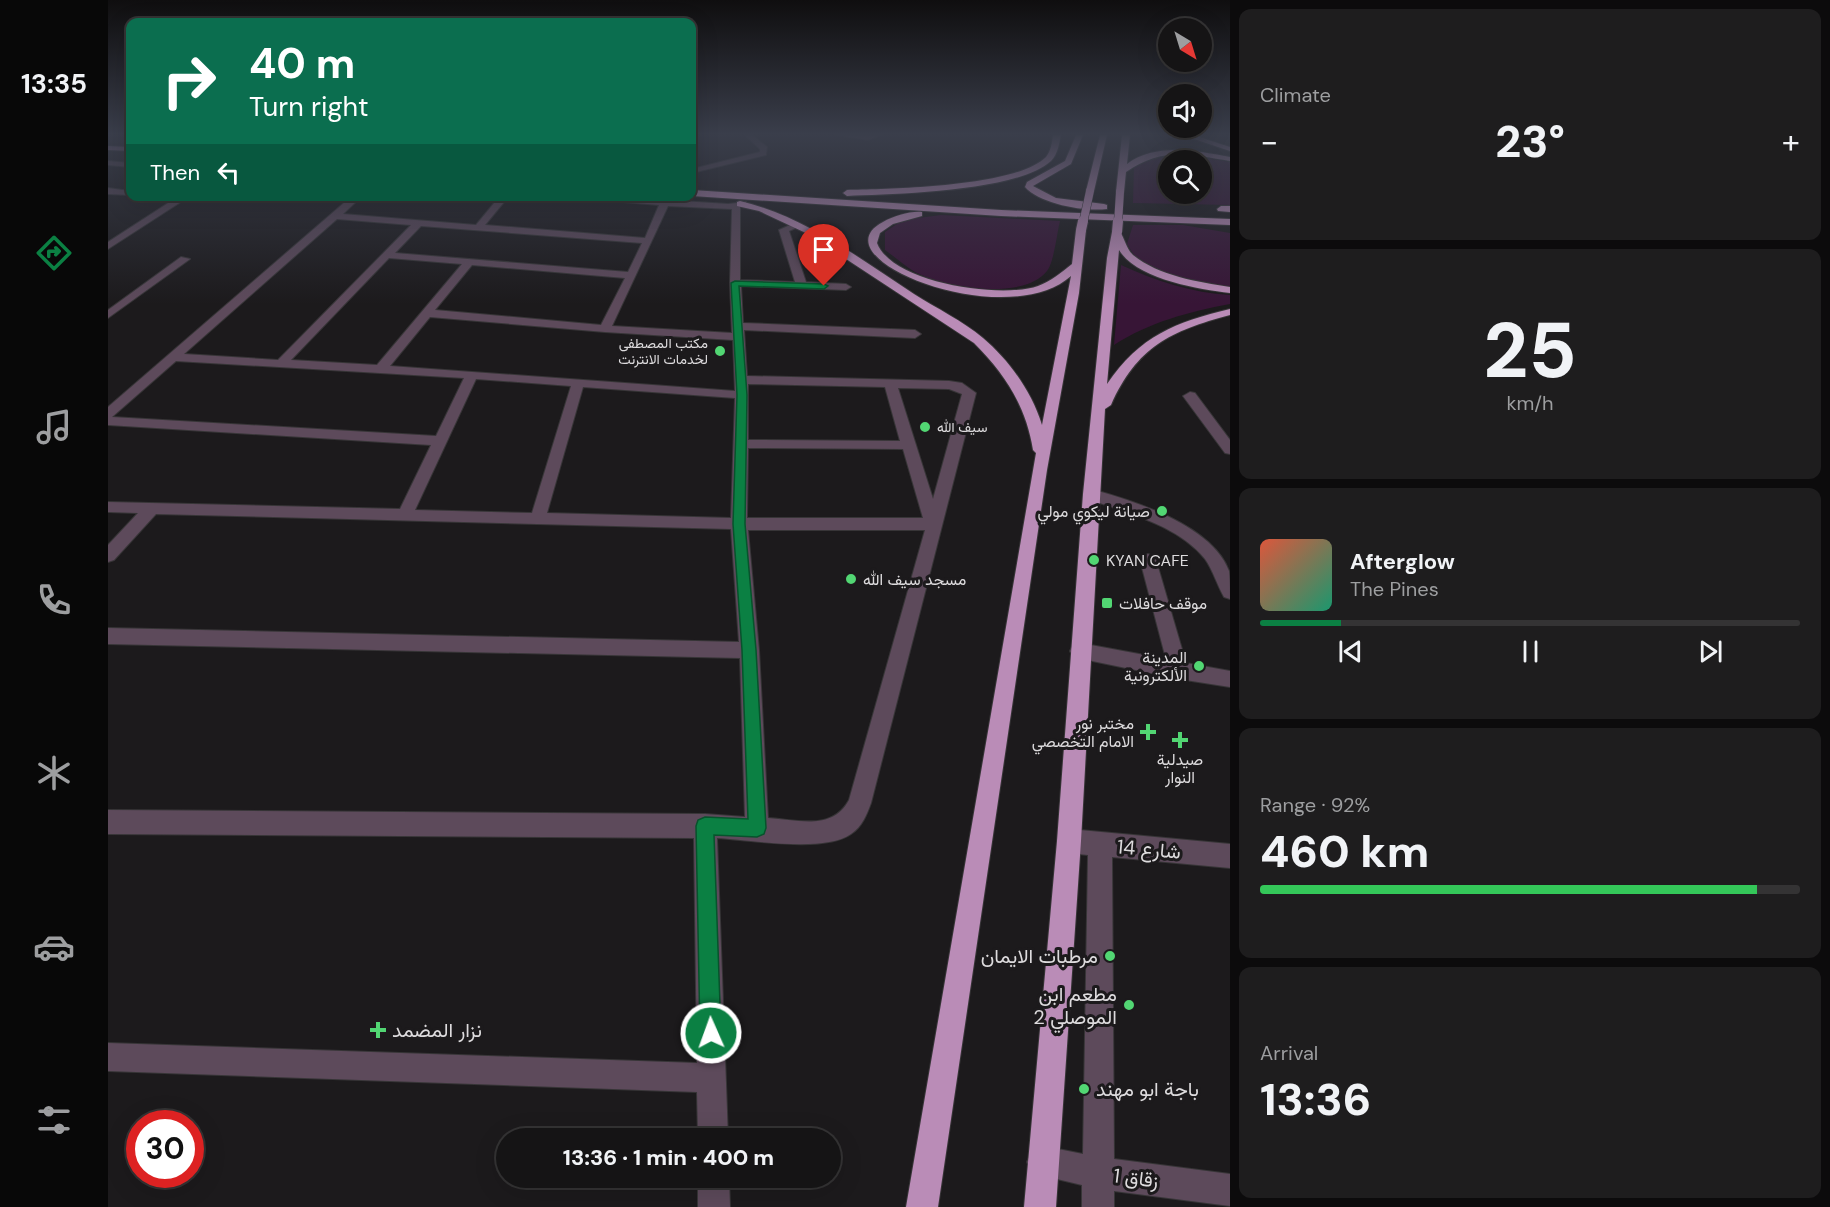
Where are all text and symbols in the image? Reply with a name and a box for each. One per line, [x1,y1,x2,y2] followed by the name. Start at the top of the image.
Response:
[1158,18,1212,72] north arrow
[1158,18,1212,204] map controls
[249,36,355,91] text: 40 m
[150,42,228,120] icon: right
[21,66,87,101] text: 13:35
[1260,82,1331,108] text: Climate
[1158,84,1212,138] button: sound
[249,89,369,124] text: Turn right
[1495,112,1565,171] text: 23°
[1260,120,1278,163] text: −
[1782,120,1800,163] text: +
[1158,150,1212,204] button: search
[212,156,245,189] icon: left
[150,158,200,187] text: Then
[798,224,849,286] pin
[33,232,75,274] icon: directions
[807,233,840,266] icon: arrive
[1483,300,1577,401] text: 25
[618,334,708,368] place label: مكتب المصطفى لخدمات الانترنت
[713,344,727,358] marker: مكتب المصطفى لخدمات الانترنت
[1506,390,1554,416] text: km/h
[33,406,75,448] icon: music
[937,418,987,436] place label: سيف الله
[918,420,932,434] marker: سيف الله
[1038,501,1150,525] place label: صيانة ليكوي مولي
[1155,504,1169,518] marker: صيانة ليكوي مولي
[1350,547,1455,576] text: Afterglow
[1106,550,1189,571] place label: KYAN CAFE
[1087,553,1101,567] marker: KYAN CAFE
[863,569,966,590] place label: مسجد سيف الله
[844,572,858,586] marker: مسجد سيف الله
[1350,576,1439,602] text: The Pines
[33,579,75,621] icon: phone
[1119,593,1207,614] place label: موقف حافلات
[1100,596,1114,610] marker: موقف حافلات
[1334,635,1367,668] icon: previous
[1514,635,1547,668] icon: pause
[1694,635,1727,668] icon: next
[1124,647,1187,686] place label: المدينة الألكترونية
[1192,659,1206,673] marker: المدينة الألكترونية
[1032,713,1134,755] place label: مختبر نور الامام التخصصي
[1139,723,1157,741] marker: مختبر نور الامام التخصصي
[1173,733,1187,747] marker: صيدلية النوار
[1157,749,1203,788] place label: صيدلية النوار
[33,752,75,794] icon: climate
[1260,792,1370,818] text: Range · 92%
[1260,822,1429,881] text: 460 km
[1116,833,1182,866] street label: شارع 14
[33,926,75,968] icon: car
[981,943,1098,969] place label: مرطبات الايمان
[1103,949,1117,963] marker: مرطبات الايمان
[1033,981,1117,1034] place label: مطعم ابن الموصلي 2
[1122,998,1136,1012] marker: مطعم ابن الموصلي 2
[679,1001,743,1065] position arrow
[392,1017,482,1043] place label: نزار المضمد
[369,1021,387,1039] marker: نزار المضمد
[1260,1040,1318,1066] text: Arrival
[1260,1070,1371,1129] text: 13:36
[1096,1076,1199,1102] place label: باجة ابو مهند
[1077,1082,1091,1096] marker: باجة ابو مهند
[33,1099,75,1141] icon: filters
[126,1110,204,1188] speed limit sign: 30
[563,1143,774,1172] text: 13:36 · 1 min · 400 m
[1112,1162,1160,1194] street label: زقاق 1

